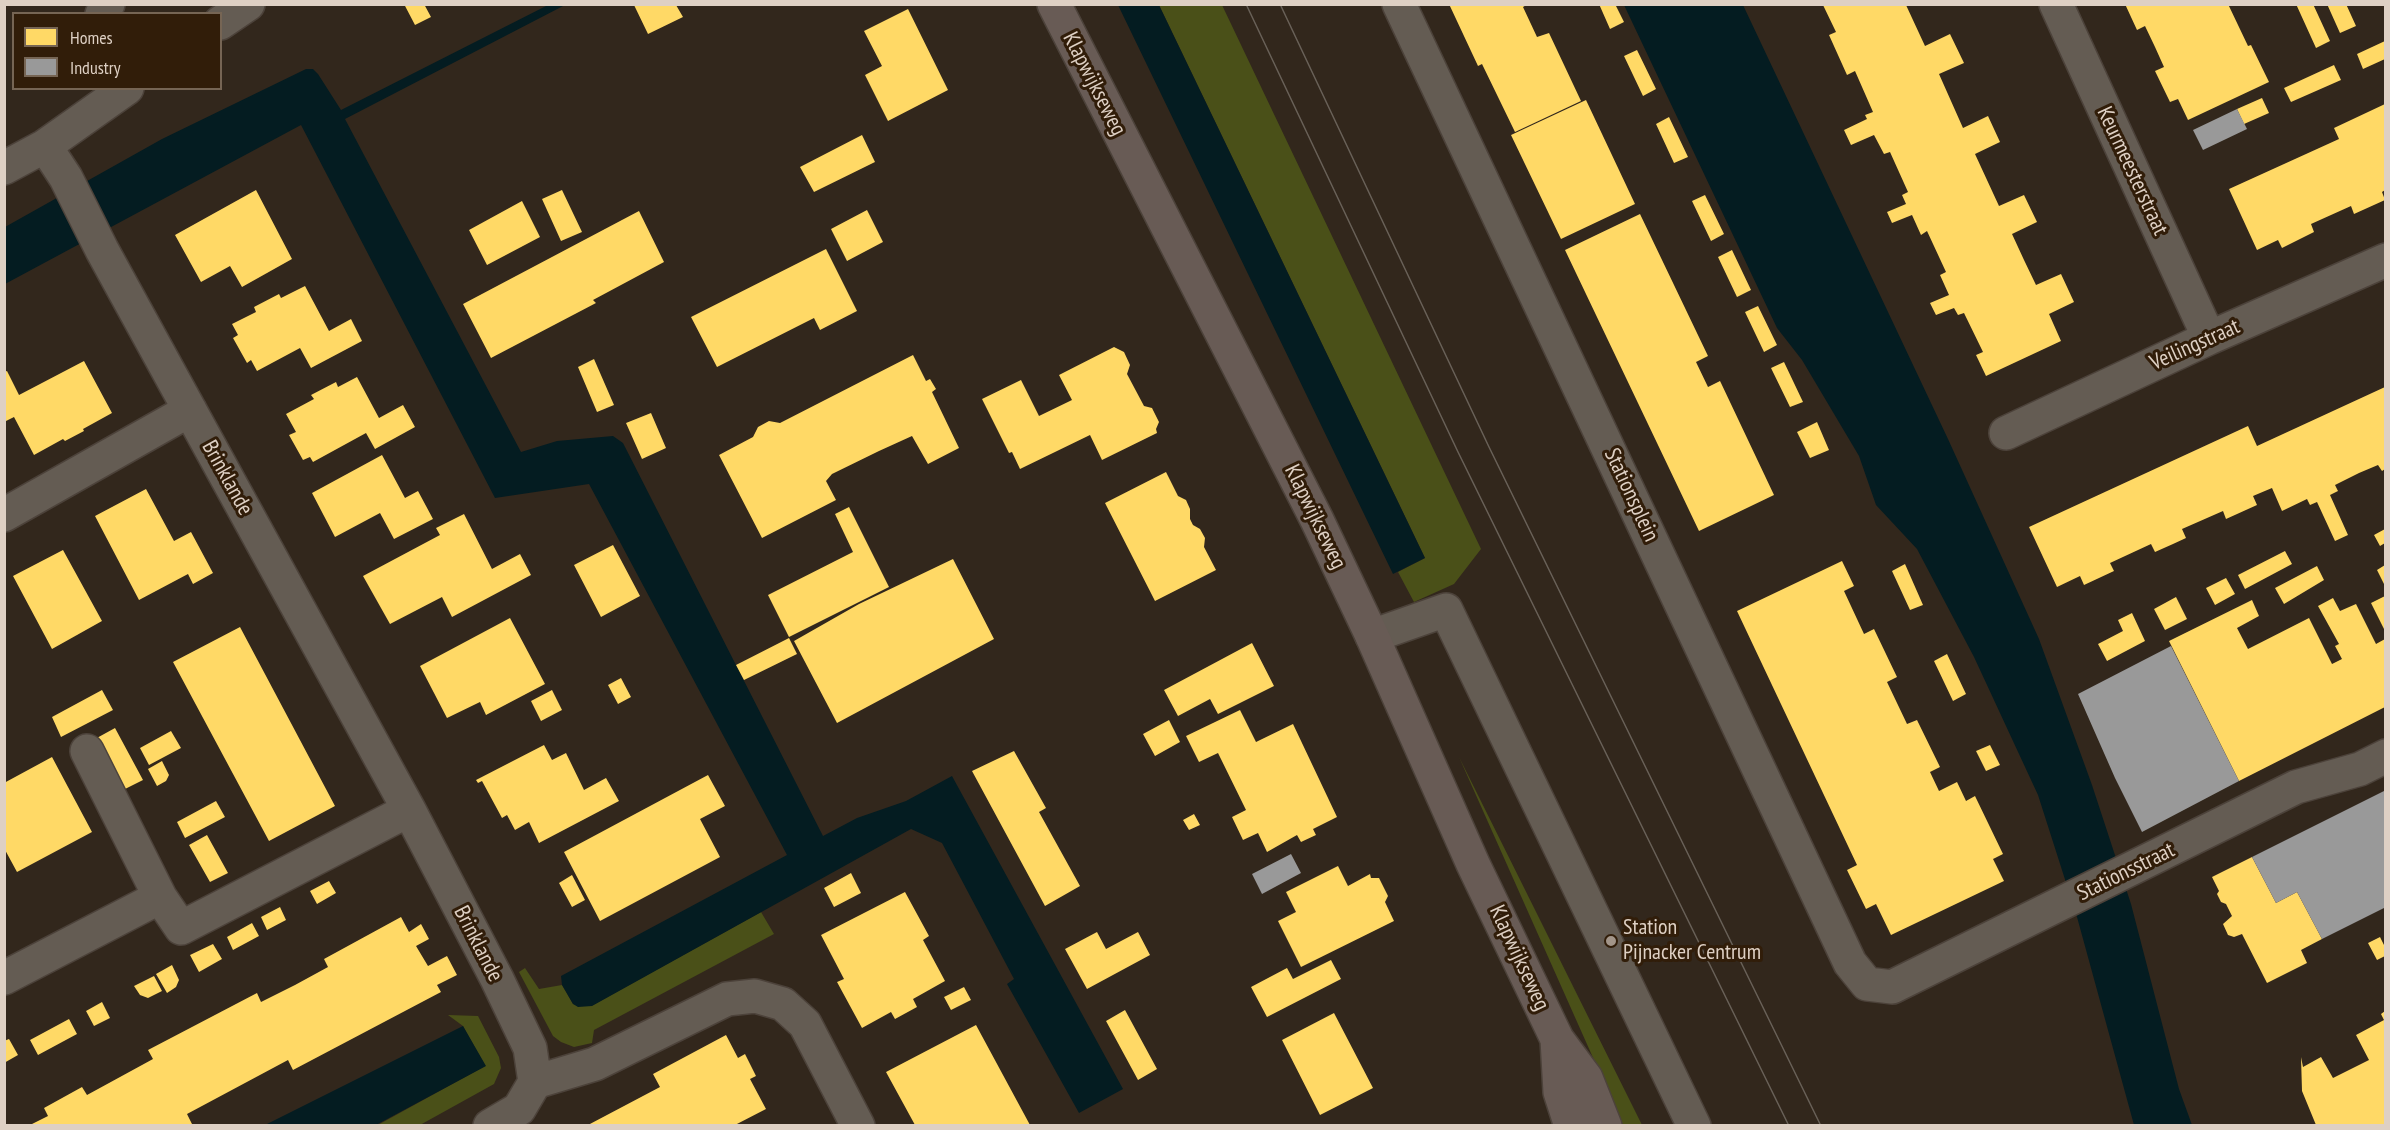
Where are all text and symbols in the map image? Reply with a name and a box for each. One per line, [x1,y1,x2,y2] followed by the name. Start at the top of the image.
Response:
[12,12,222,90] legend
[70,26,113,49] text: Homes
[1057,28,1131,140] street label: Klapwijkseweg
[70,56,120,79] text: Industry
[2091,103,2173,239] street label: Keurmeesterstraat
[2146,314,2244,376] street label: Veilingstraat
[196,436,258,520] street label: Brinklande
[1598,444,1664,546] street label: Stationsplein
[1278,461,1352,573] street label: Klapwijkseweg
[2073,837,2179,907] street label: Stationsstraat
[1483,901,1555,1015] street label: Klapwijkseweg
[448,902,508,986] street label: Brinklande
[1623,915,1761,966] place label: Station Pijnacker Centrum
[1604,934,1618,948] marker: Station Pijnacker Centrum

